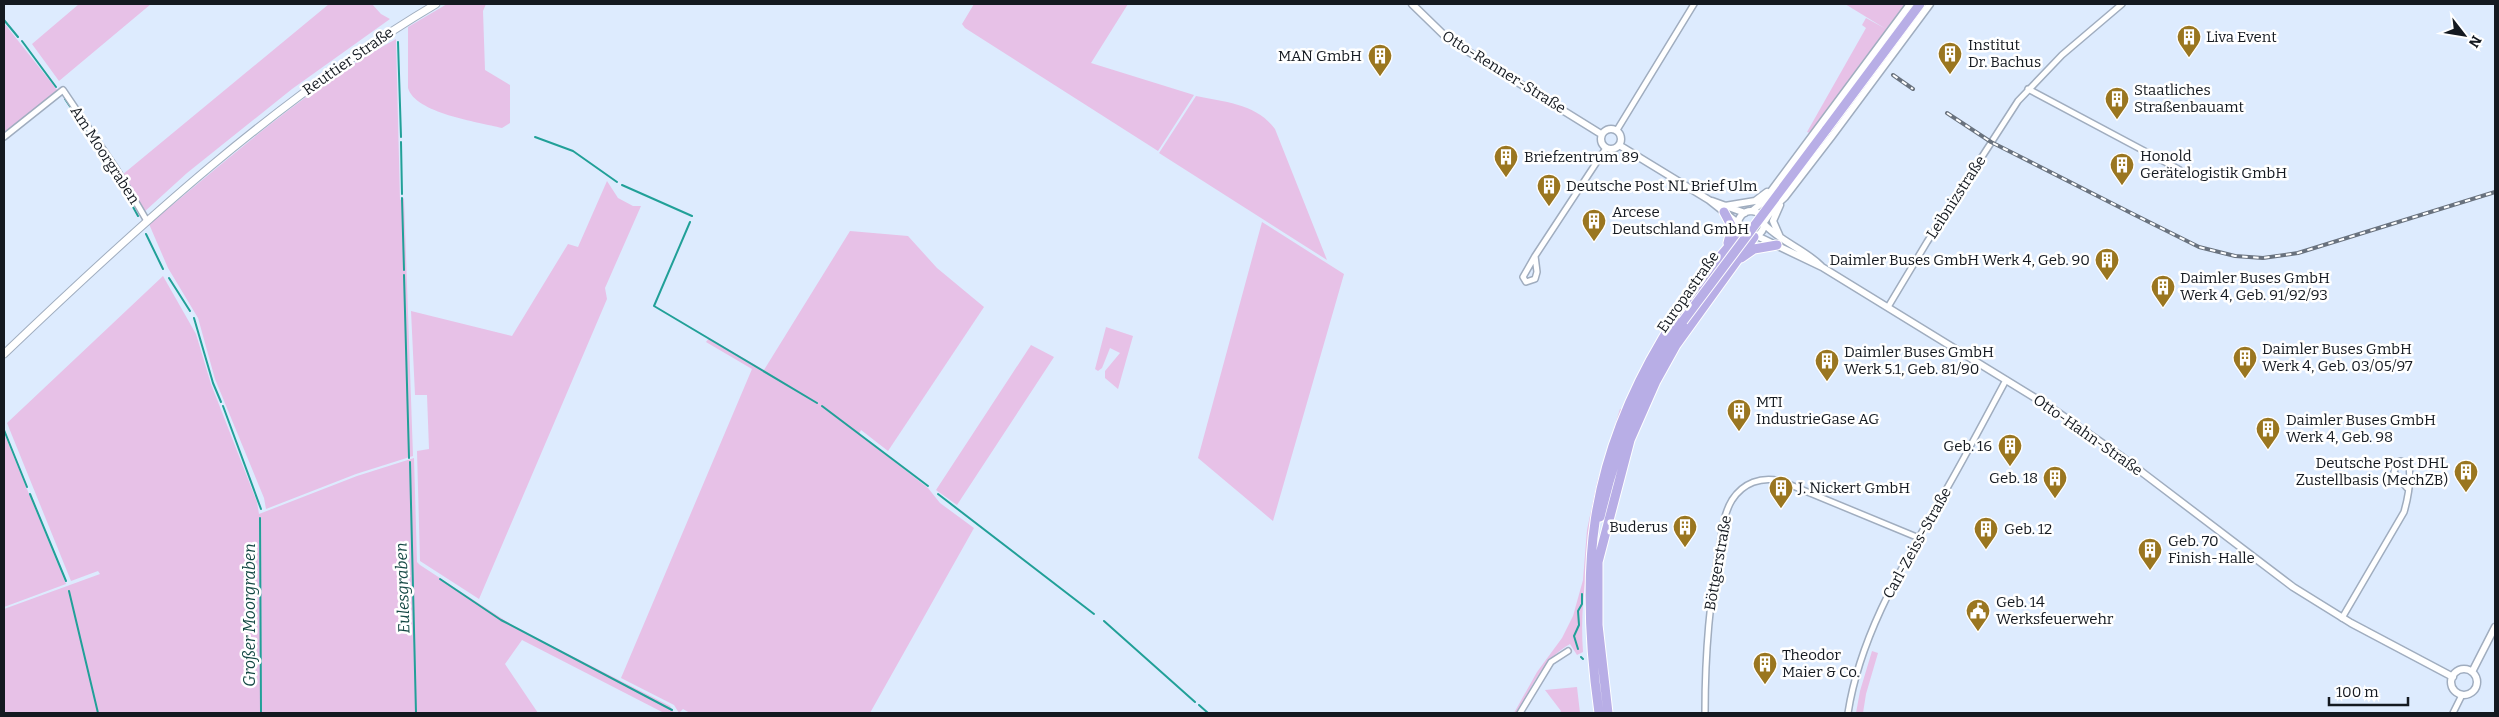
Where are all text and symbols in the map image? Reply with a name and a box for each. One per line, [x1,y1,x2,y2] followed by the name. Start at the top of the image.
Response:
[2439,10,2489,60] north arrow
[299,23,397,99] street label: Reuttier Straße
[2176,24,2202,58] building icon: Liva Event
[1439,27,1569,117] street label: Otto-Renner-Straße
[2206,28,2277,46] place label: Liva Event
[2465,32,2485,51] text: N
[1968,36,2041,71] place label: Institut Dr. Bachus
[1937,41,1963,75] building icon: Institut Dr. Bachus
[1367,43,1393,77] building icon: MAN GmbH
[1278,47,1362,65] place label: MAN GmbH
[2134,81,2245,116] place label: Staatliches Straßenbauamt
[2104,86,2130,120] building icon: Staatliches Straßenbauamt
[67,103,144,208] street label: Am Moorgraben
[1493,144,1519,178] building icon: Briefzentrum 89
[2140,147,2287,182] place label: Honold Gerätelogistik GmbH
[1524,148,1639,166] place label: Briefzentrum 89
[1923,152,1989,242] street label: Leibnizstraße
[2109,152,2135,186] building icon: Honold Gerätelogistik GmbH
[1536,173,1562,207] building icon: Deutsche Post NL Brief Ulm
[1566,177,1758,195] place label: Deutsche Post NL Brief Ulm
[1612,203,1749,238] place label: Arcese Deutschland GmbH
[1581,208,1607,242] building icon: Arcese Deutschland GmbH
[2094,247,2120,281] building icon: Daimler Buses GmbH Werk 4, Geb. 90
[1653,248,1723,336] street label: Europastraße
[1829,251,2090,269] place label: Daimler Buses GmbH Werk 4, Geb. 90
[2180,269,2330,304] place label: Daimler Buses GmbH Werk 4, Geb. 91/92/93
[2150,274,2176,308] building icon: Daimler Buses GmbH Werk 4, Geb. 91/92/93
[2262,340,2413,375] place label: Daimler Buses GmbH Werk 4, Geb. 03/05/97
[1844,343,1994,378] place label: Daimler Buses GmbH Werk 5.1, Geb. 81/90
[2232,345,2258,379] building icon: Daimler Buses GmbH Werk 4, Geb. 03/05/97
[1814,348,1840,382] building icon: Daimler Buses GmbH Werk 5.1, Geb. 81/90
[2030,391,2146,479] street label: Otto-Hahn-Straße
[1756,393,1879,428] place label: MTI IndustrieGase AG
[1726,398,1752,432] building icon: MTI IndustrieGase AG
[2286,411,2436,446] place label: Daimler Buses GmbH Werk 4, Geb. 98
[2255,416,2281,450] building icon: Daimler Buses GmbH Werk 4, Geb. 98
[1997,433,2023,467] building icon: Geb. 16
[1943,437,1992,455] place label: Geb. 16
[2296,454,2448,489] place label: Deutsche Post DHL Zustellbasis (MechZB)
[2453,459,2479,493] building icon: Deutsche Post DHL Zustellbasis (MechZB)
[2042,465,2068,499] building icon: Geb. 18
[1989,469,2038,487] place label: Geb. 18
[1768,475,1794,509] building icon: J. Nickert GmbH
[1797,479,1910,497] place label: J. Nickert GmbH
[1879,484,1955,602] street label: Carl-Zeiss-Straße
[1672,514,1698,548] building icon: Buderus
[1701,514,1735,612] street label: Böttgerstraße
[1973,516,1999,550] building icon: Geb. 12
[1609,518,1668,536] place label: Buderus
[2004,520,2052,538] place label: Geb. 12
[2168,532,2255,567] place label: Geb. 70 Finish-Halle
[2137,537,2163,571] building icon: Geb. 70 Finish-Halle
[391,542,414,634] water label: Eulesgraben
[240,543,259,687] water label: Großer Moorgraben
[1996,593,2114,628] place label: Geb. 14 Werksfeuerwehr
[1965,598,1991,632] public building icon: Geb. 14 Werksfeuerwehr
[1782,646,1860,681] place label: Theodor Maier & Co.
[1752,651,1778,685] building icon: Theodor Maier & Co.
[2329,674,2408,706] scale bar
[2336,683,2379,701] text: 100 m

